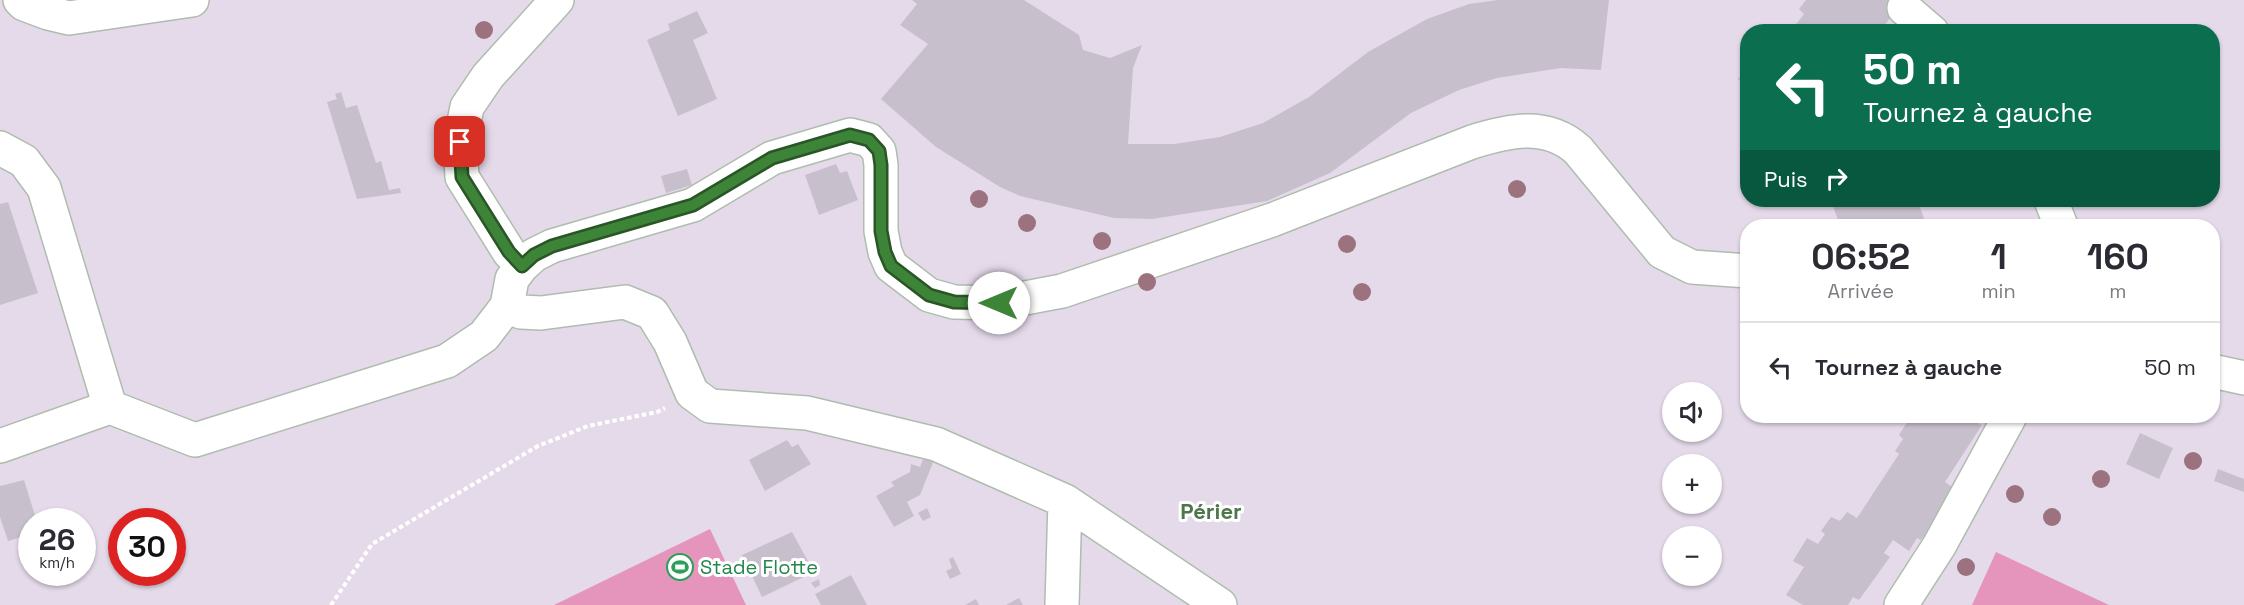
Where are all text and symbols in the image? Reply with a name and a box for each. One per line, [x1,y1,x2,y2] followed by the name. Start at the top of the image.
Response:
[1863,43,1962,96] text: 50 m
[1764,48,1842,126] icon: left
[1863,95,2093,130] text: Tournez à gauche
[434,116,485,167] pin
[443,125,476,158] icon: arrive
[1820,162,1853,195] icon: right
[1764,165,1808,193] text: Puis
[1811,234,1910,280] text: 06:52
[1990,234,2007,280] text: 1
[2087,234,2149,280] text: 160
[967,271,1031,335] position arrow
[1827,278,1894,304] text: Arrivée
[1981,278,2016,304] text: min
[2109,278,2126,304] text: m
[1764,351,1797,384] icon: left
[1815,353,2002,381] text: Tournez à gauche
[2144,353,2196,381] text: 50 m
[1662,382,1722,586] map controls
[1662,382,1722,442] button: sound
[1662,454,1722,514] button: +
[1180,497,1242,525] district label: Périer
[108,508,186,586] speed limit sign: 30
[39,520,75,559] text: 26
[1662,526,1722,586] button: −
[665,552,695,582] sports icon: Stade Flotte
[39,553,75,572] text: km/h
[700,554,818,580] place label: Stade Flotte

